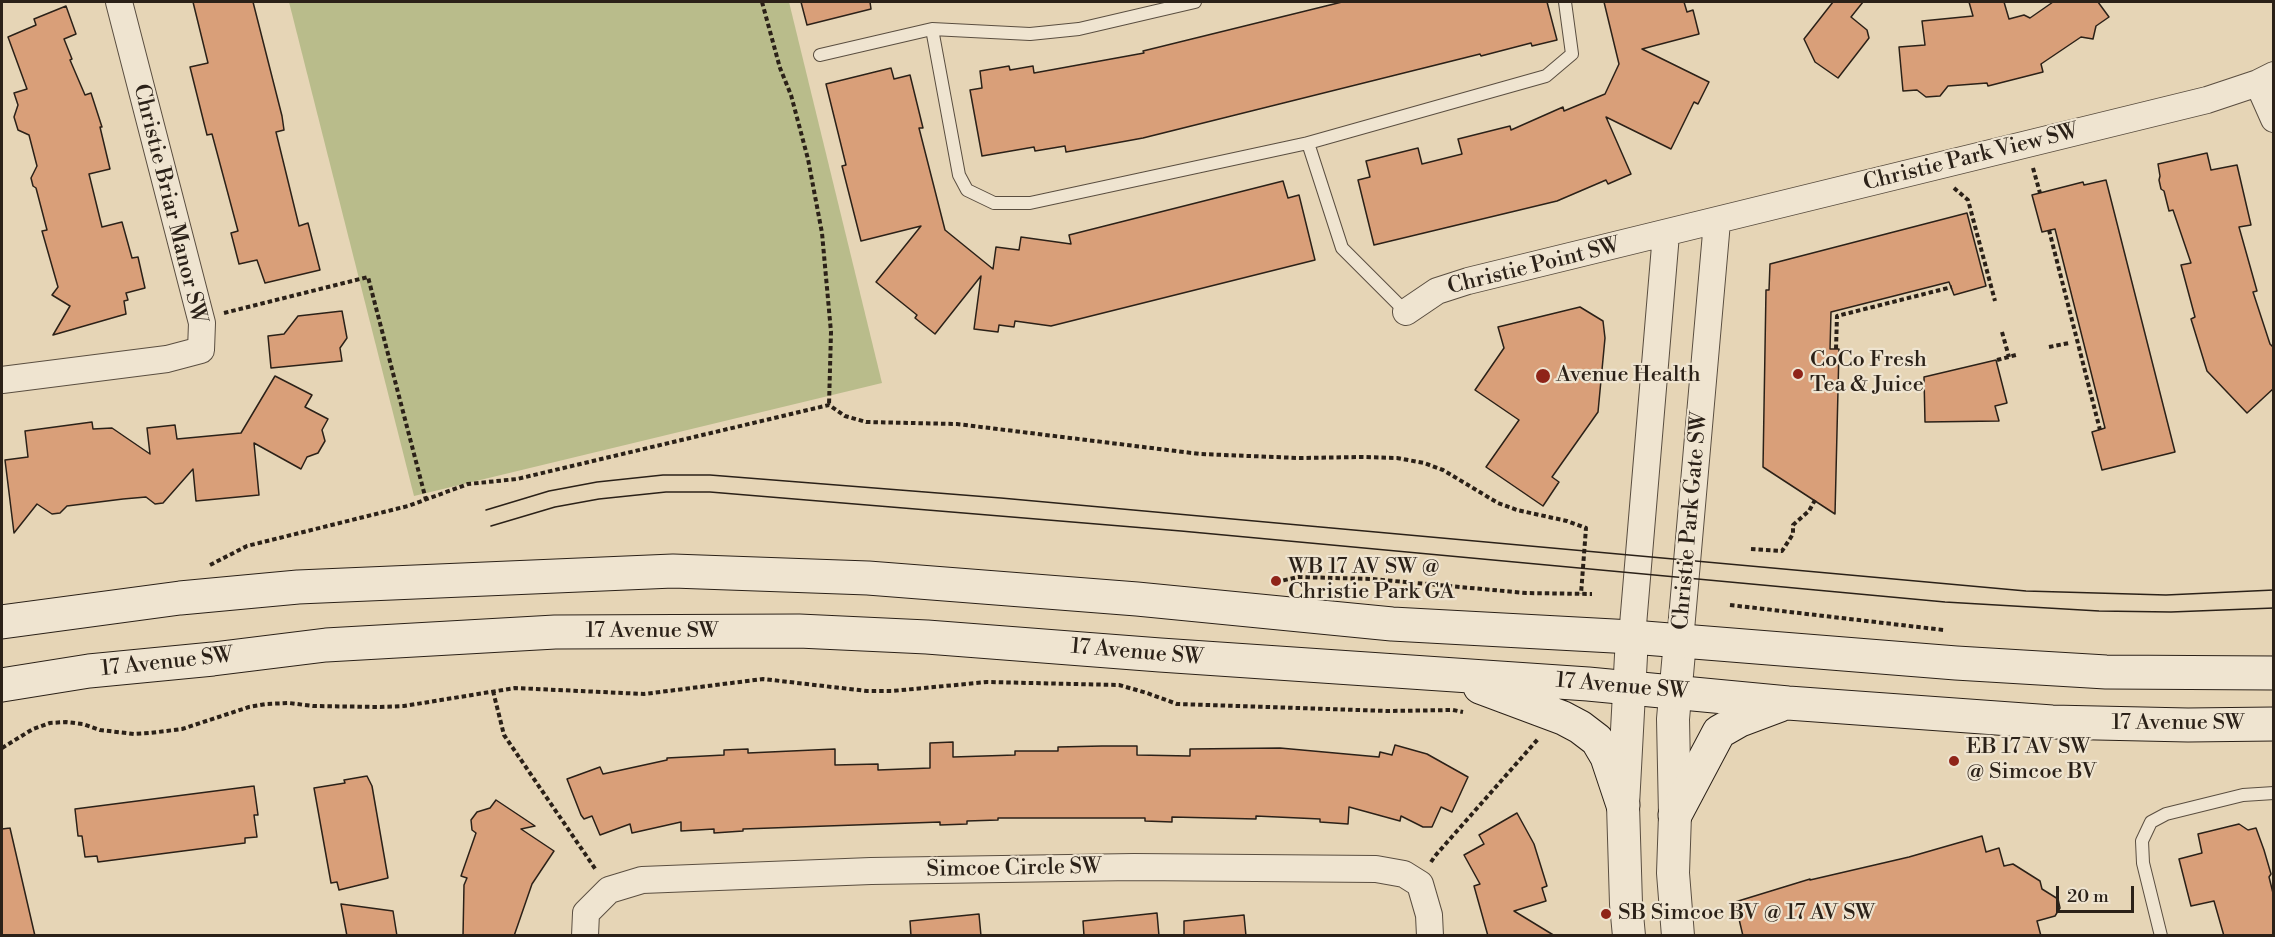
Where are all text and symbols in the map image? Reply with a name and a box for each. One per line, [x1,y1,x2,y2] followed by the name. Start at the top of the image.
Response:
[126,82,212,326] street label: Christie Briar Manor SW
[1861,118,2081,198] street label: Christie Park View SW
[1445,233,1623,301] street label: Christie Point SW
[1810,348,1927,400] place label: CoCo Fresh Tea & Juice
[1556,363,1701,389] place label: Avenue Health
[1534,367,1552,385] marker: Avenue Health
[1791,367,1805,381] marker: CoCo Fresh Tea & Juice
[1668,411,1714,631] street label: Christie Park Gate SW
[1288,555,1455,606] place label: WB 17 AV SW @ Christie Park GA
[1269,574,1283,588] marker: WB 17 AV SW @ Christie Park GA
[585,619,719,645] street label: 17 Avenue SW
[1070,634,1204,672] street label: 17 Avenue SW
[99,643,235,683] street label: 17 Avenue SW
[1555,668,1689,706] street label: 17 Avenue SW
[2111,711,2245,737] street label: 17 Avenue SW
[1966,735,2097,786] place label: EB 17 AV SW @ Simcoe BV
[1947,754,1961,768] marker: EB 17 AV SW @ Simcoe BV
[926,854,1102,884] street label: Simcoe Circle SW
[2059,874,2137,912] scale bar
[2067,885,2109,908] text: 20 m
[1618,901,1875,927] place label: SB Simcoe BV @ 17 AV SW
[1599,907,1613,921] marker: SB Simcoe BV @ 17 AV SW

